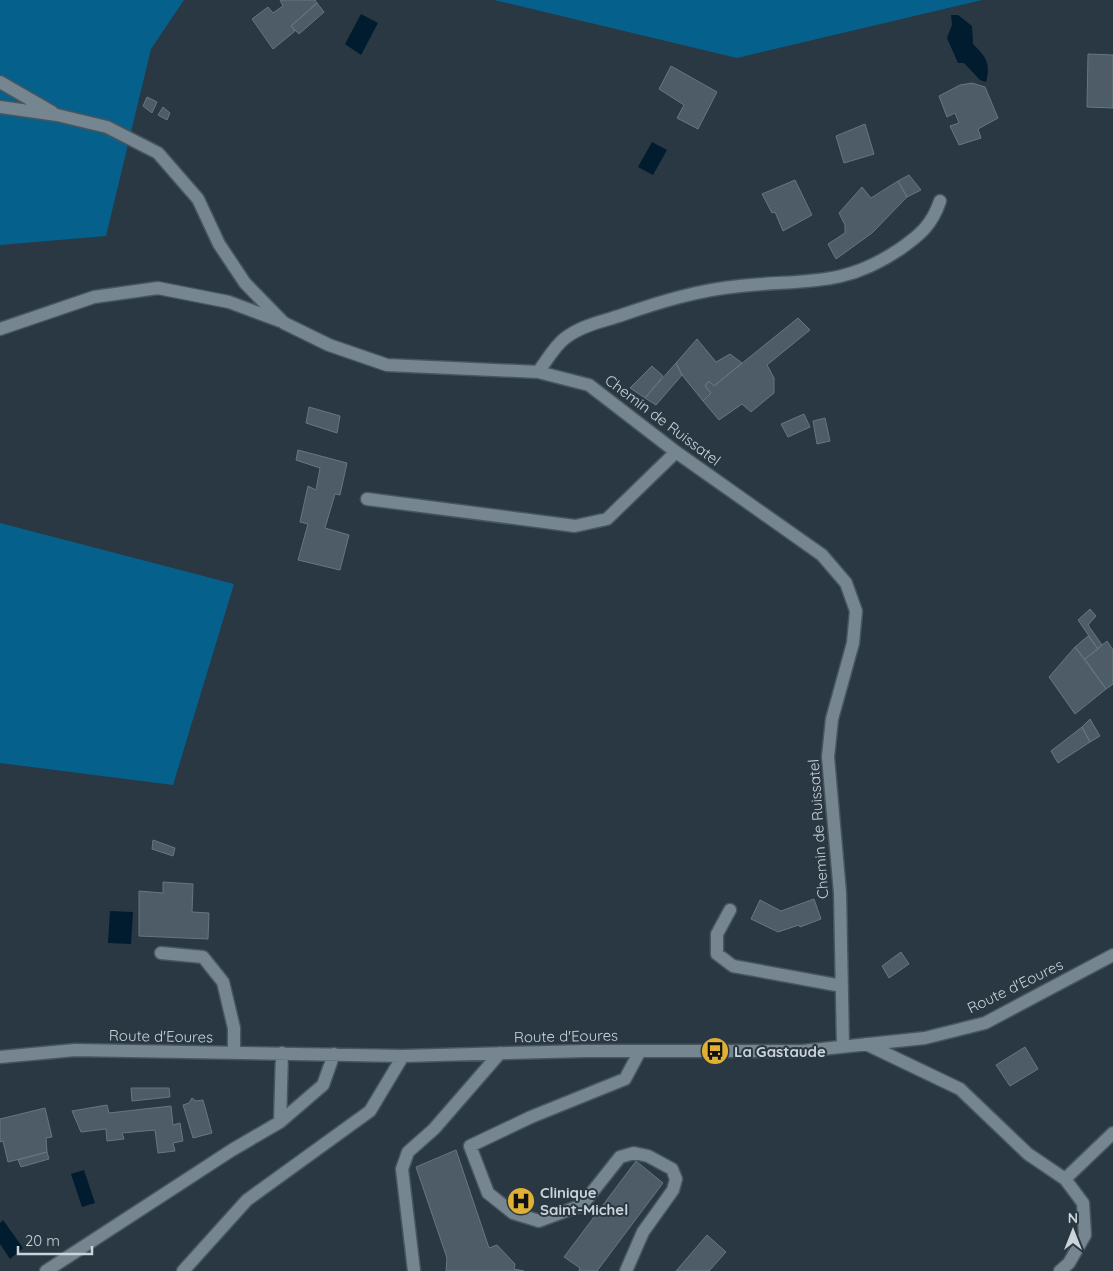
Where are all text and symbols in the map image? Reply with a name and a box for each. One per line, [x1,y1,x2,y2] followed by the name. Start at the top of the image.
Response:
[601,370,725,470] street label: Chemin de Ruissatel
[804,759,832,899] street label: Chemin de Ruissatel
[964,955,1066,1017] street label: Route d'Eoures
[109,1026,213,1046] street label: Route d'Eoures
[514,1026,618,1046] street label: Route d'Eoures
[700,1036,730,1066] bus stop icon: La Gastaude
[734,1042,826,1061] place label: La Gastaude
[540,1183,628,1219] place label: Clinique Saint-Michel
[506,1186,536,1216] hospital icon: Clinique Saint-Michel
[1048,1206,1098,1256] north arrow
[1068,1209,1078,1227] text: N
[18,1224,91,1256] scale bar
[25,1231,60,1250] text: 20 m

